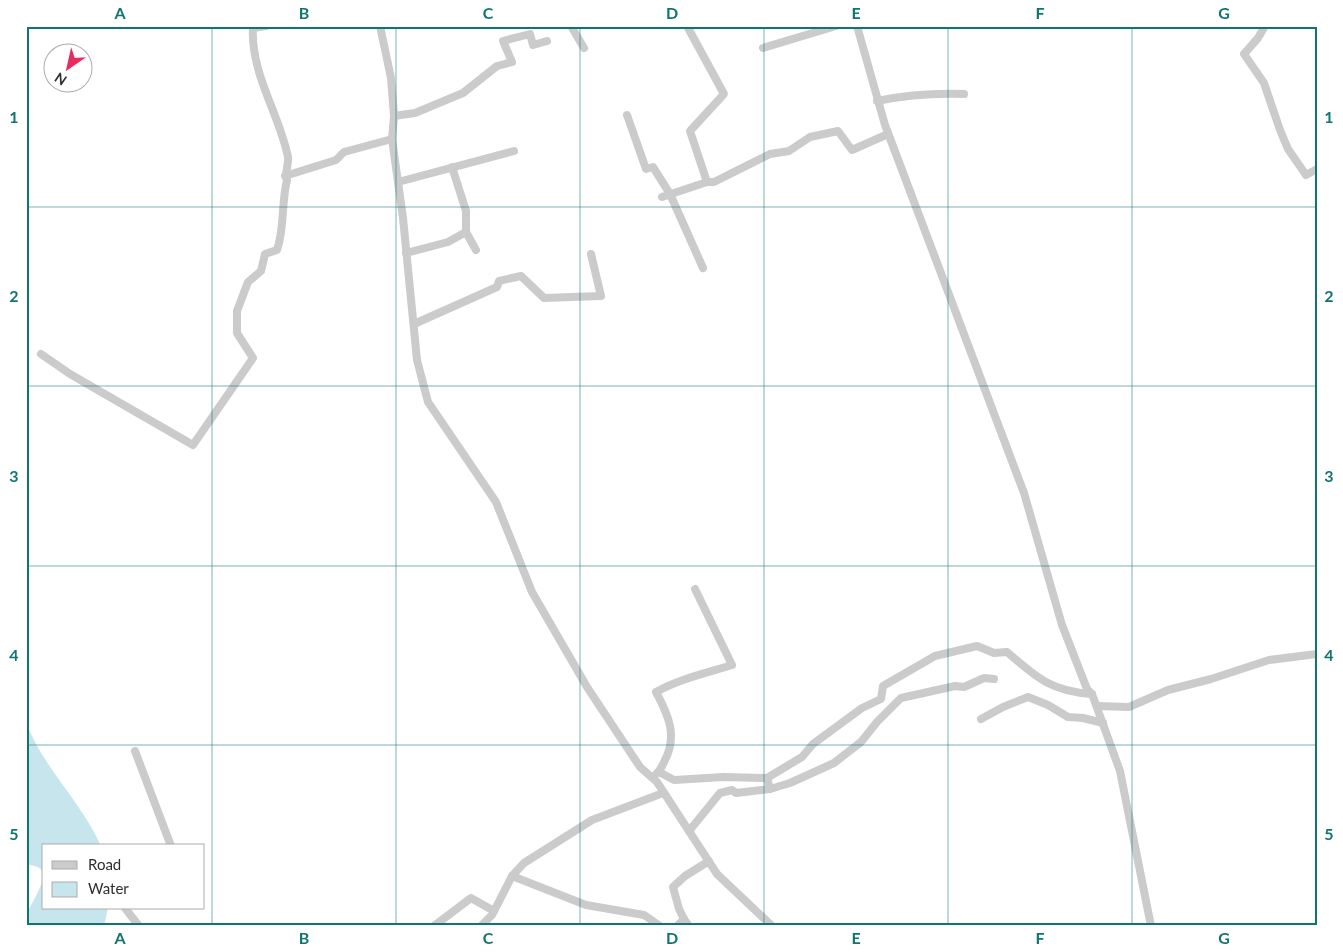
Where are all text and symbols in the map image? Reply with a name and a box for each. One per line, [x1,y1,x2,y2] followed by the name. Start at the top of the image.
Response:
[113,3,126,22] text: A
[299,3,309,22] text: B
[483,3,494,22] text: C
[666,3,678,22] text: D
[851,3,861,22] text: E
[1035,3,1045,22] text: F
[1218,3,1230,22] text: G
[42,42,92,92] north arrow
[51,69,70,89] text: N
[9,107,19,126] text: 1
[1324,107,1334,126] text: 1
[9,286,19,305] text: 2
[1324,286,1334,305] text: 2
[9,466,19,485] text: 3
[1324,466,1334,485] text: 3
[9,645,19,664] text: 4
[1324,645,1334,664] text: 4
[9,824,19,843] text: 5
[1324,824,1334,843] text: 5
[42,844,205,910] legend
[88,855,121,873] text: Road
[88,879,129,897] text: Water
[113,928,126,947] text: A
[299,928,309,947] text: B
[483,928,494,947] text: C
[666,928,678,947] text: D
[851,928,861,947] text: E
[1035,928,1045,947] text: F
[1218,928,1230,947] text: G

